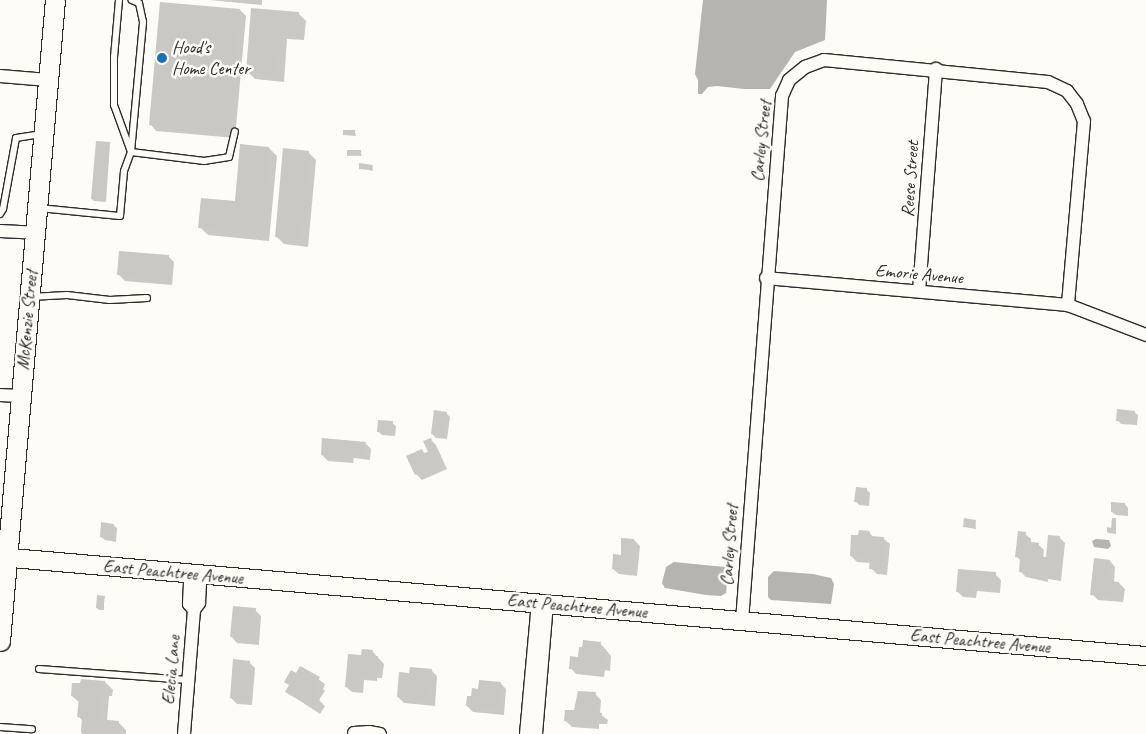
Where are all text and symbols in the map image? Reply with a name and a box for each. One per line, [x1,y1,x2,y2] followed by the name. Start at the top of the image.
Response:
[172,37,250,80] place label: Hood's Home Center
[156,52,168,64] marker: Hood's Home Center
[746,99,776,183] street label: Carley Street
[897,140,923,218] street label: Reese Street
[874,259,964,289] street label: Emorie Avenue
[12,269,42,371] street label: McKenzie Street
[715,504,743,586] street label: Carley Street
[103,555,243,589] street label: East Peachtree Avenue
[507,589,647,623] street label: East Peachtree Avenue
[910,624,1050,658] street label: East Peachtree Avenue
[157,635,185,705] street label: Elecia Lane

